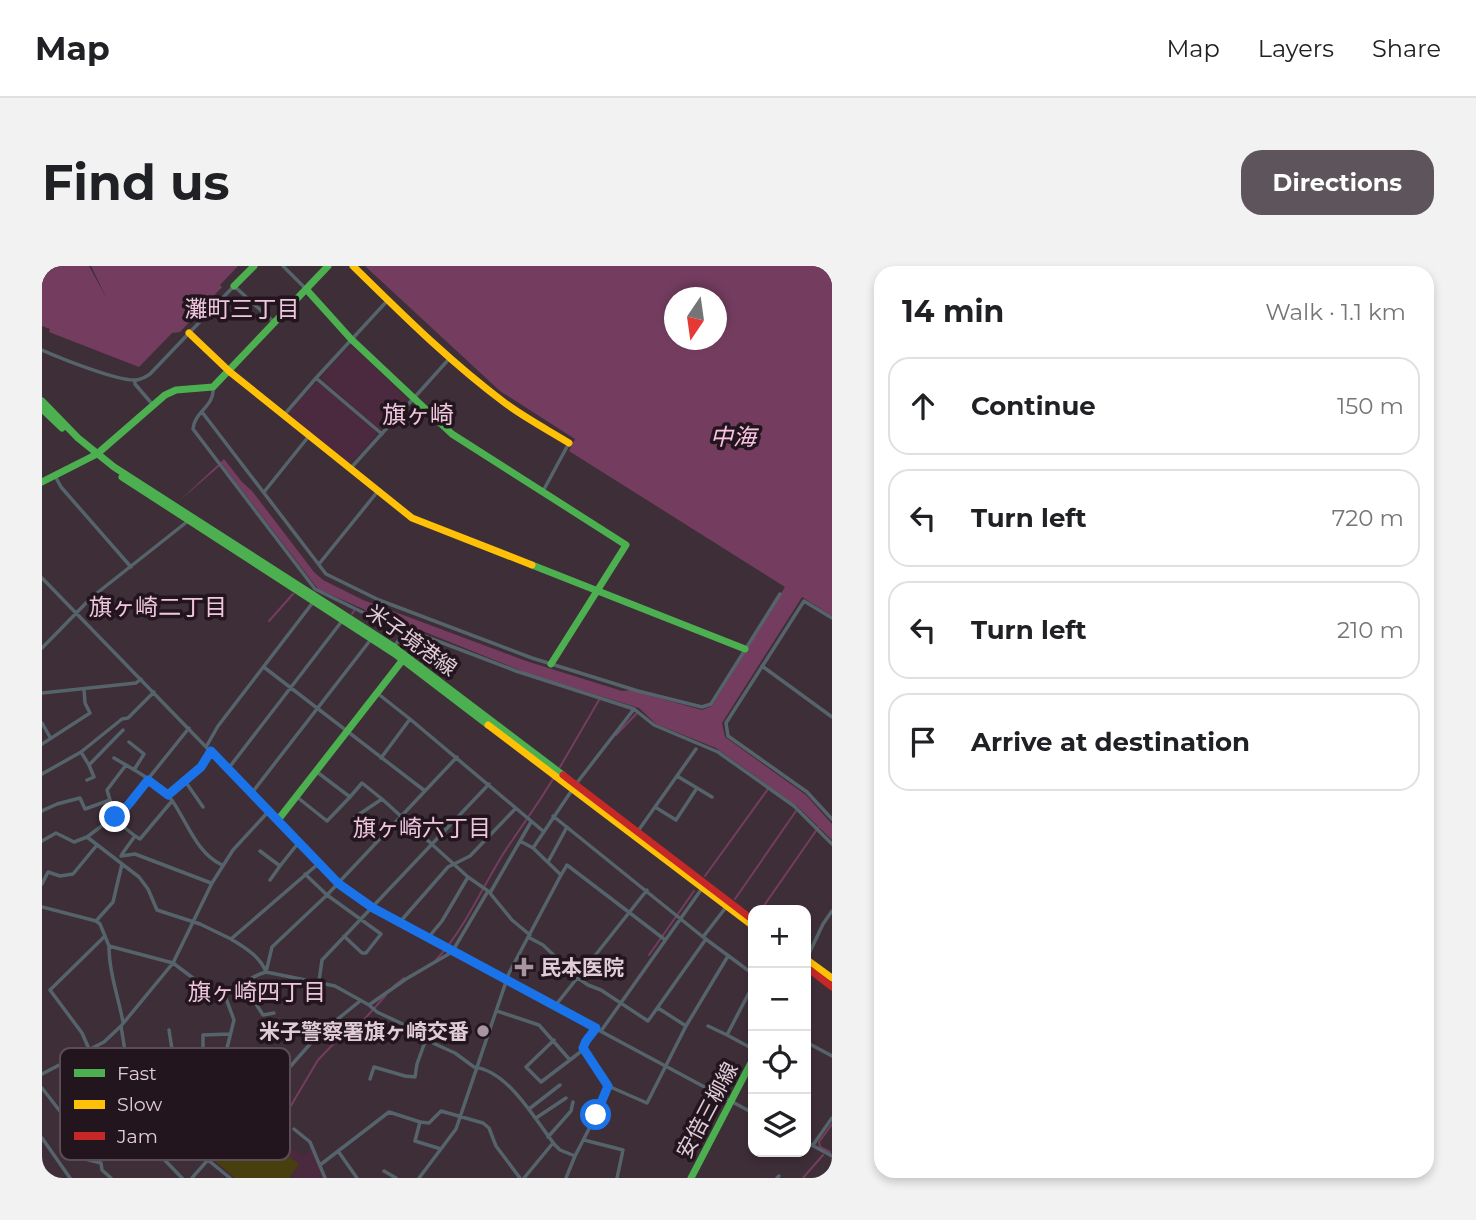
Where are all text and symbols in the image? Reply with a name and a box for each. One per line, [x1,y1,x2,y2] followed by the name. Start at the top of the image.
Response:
[35,28,110,68] text: Map
[1166,34,1220,63] text: Map
[1258,34,1334,63] text: Layers
[1372,34,1441,63] text: Share
[1241,150,1434,215] button: Directions
[42,153,230,212] text: Find us
[664,287,727,350] north arrow
[902,293,1004,330] text: 14 min
[185,295,300,323] district label: 灘町三丁目
[1265,298,1406,326] text: Walk · 1.1 km
[904,387,942,425] icon: ahead
[971,390,1096,422] text: Continue
[1337,392,1404,420] text: 150 m
[382,400,454,429] district label: 旗ヶ崎
[710,423,760,451] water label: 中海
[904,499,942,537] icon: left
[971,502,1087,534] text: Turn left
[1332,504,1404,532] text: 720 m
[89,593,227,621] district label: 旗ヶ崎二丁目
[362,599,462,681] street label: 米子境港線
[904,611,942,649] icon: left
[971,614,1087,646] text: Turn left
[1337,616,1404,644] text: 210 m
[904,723,942,761] icon: arrive
[971,726,1250,758] text: Arrive at destination
[99,801,130,832] route end
[353,814,491,842] district label: 旗ヶ崎六丁目
[748,905,811,1157] map controls
[748,905,811,968] button: +
[540,955,624,980] place label: 民本医院
[514,957,534,977] marker: 民本医院
[748,968,811,1031] button: −
[188,978,326,1006] district label: 旗ヶ崎四丁目
[259,1019,469,1044] place label: 米子警察署旗ヶ崎交番
[475,1023,491,1039] marker: 米子警察署旗ヶ崎交番
[748,1031,811,1094] button: locate
[60,1048,290,1160] legend
[671,1058,743,1162] street label: 安倍三柳線
[117,1062,157,1085] text: Fast
[117,1093,162,1116] text: Slow
[748,1094,811,1157] button: layers
[580,1099,611,1130] route start
[116,1125,158,1148] text: Jam

